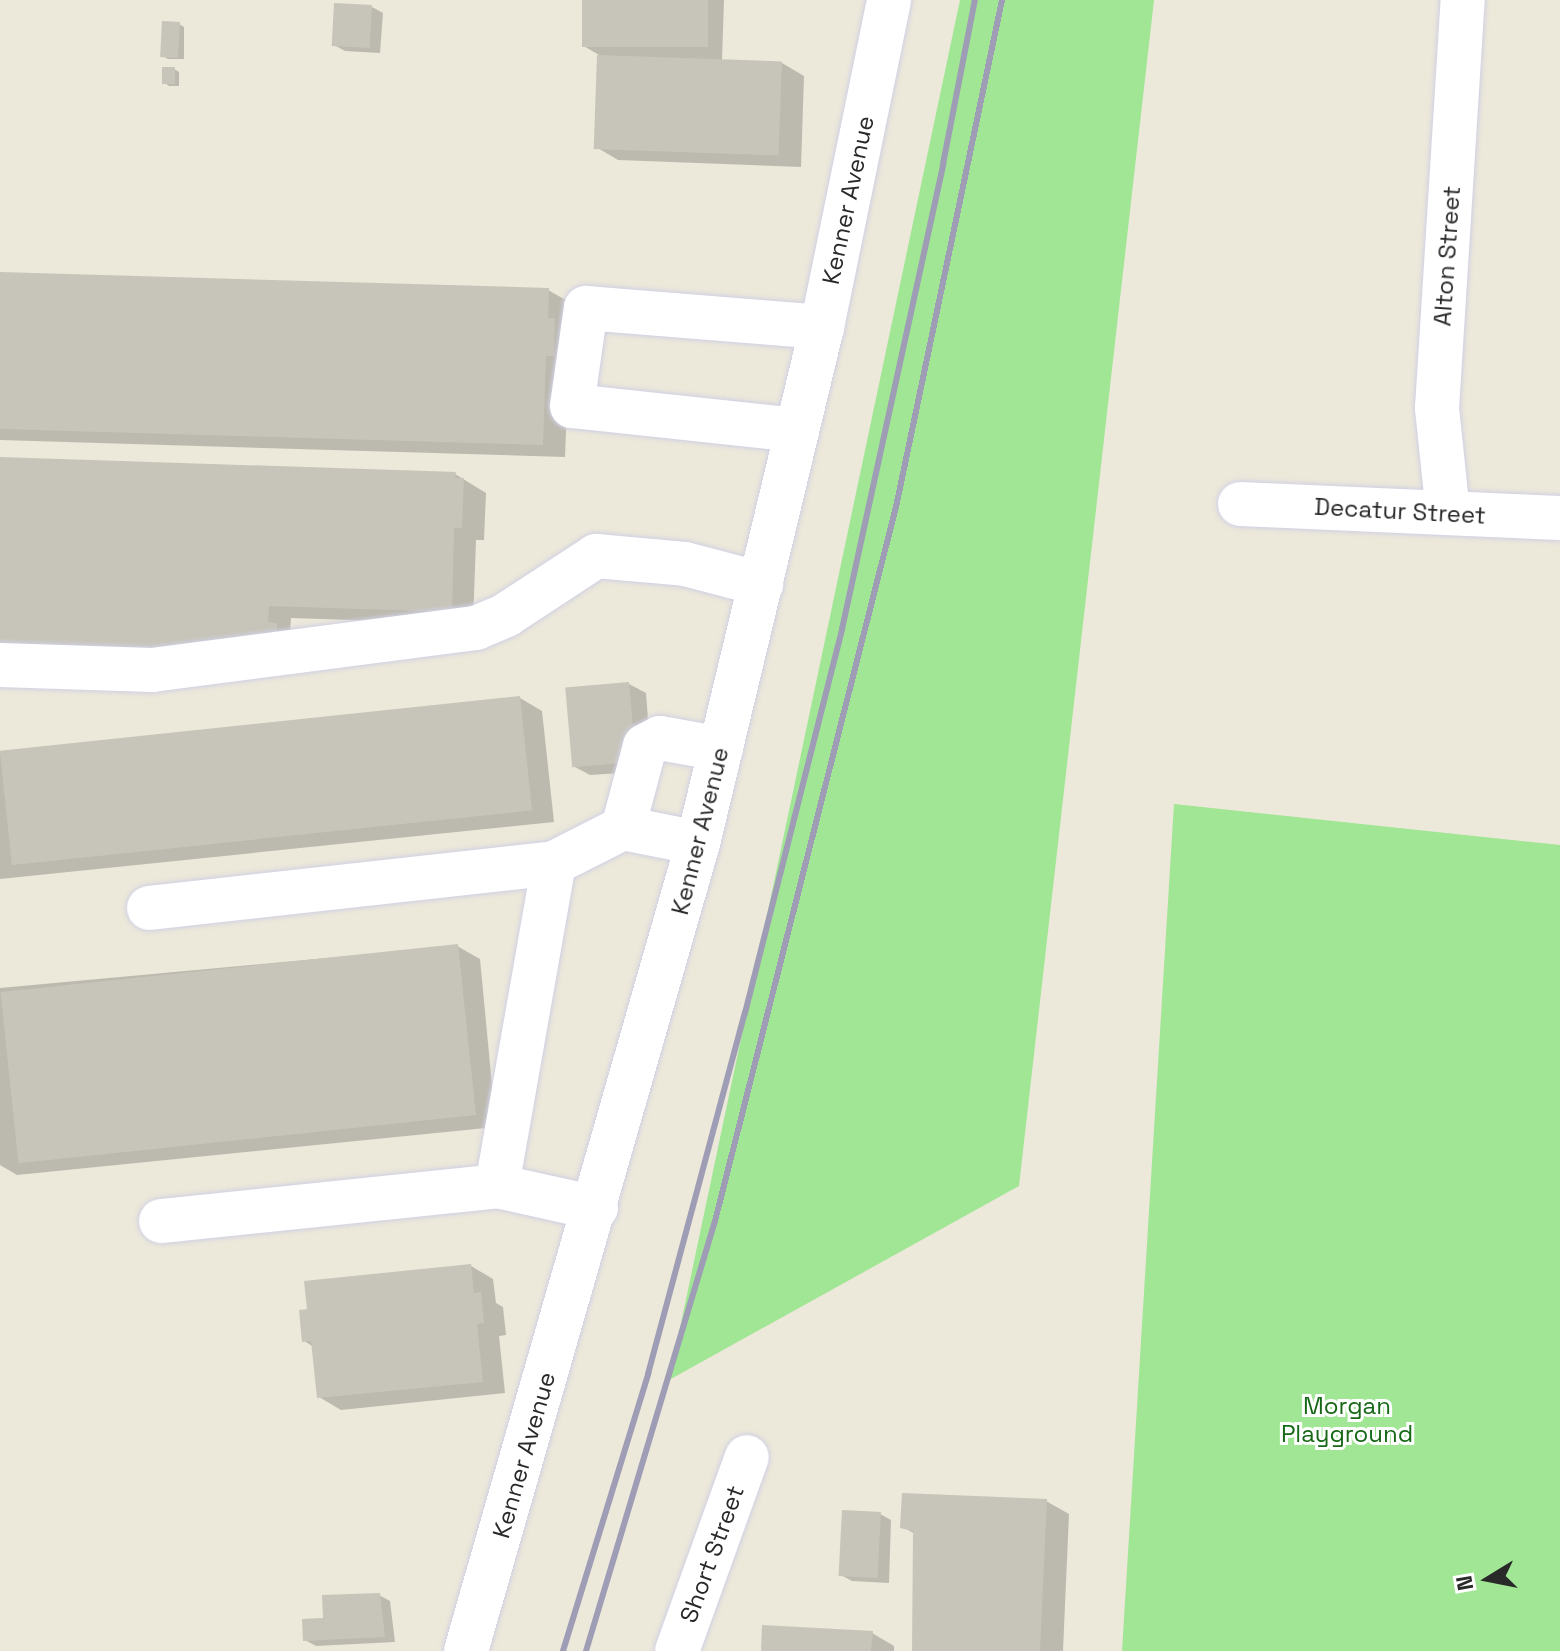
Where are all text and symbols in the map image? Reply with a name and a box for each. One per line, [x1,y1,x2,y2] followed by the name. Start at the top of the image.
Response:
[816,113,880,287] street label: Kenner Avenue
[1428,185,1466,327] street label: Alton Street
[1313,492,1487,530] street label: Decatur Street
[665,744,735,918] street label: Kenner Avenue
[486,1368,562,1542] street label: Kenner Avenue
[1281,1392,1413,1448] park label: Morgan Playground
[674,1481,750,1627] street label: Short Street
[1448,1539,1528,1619] north arrow
[1449,1573,1479,1593] text: N

